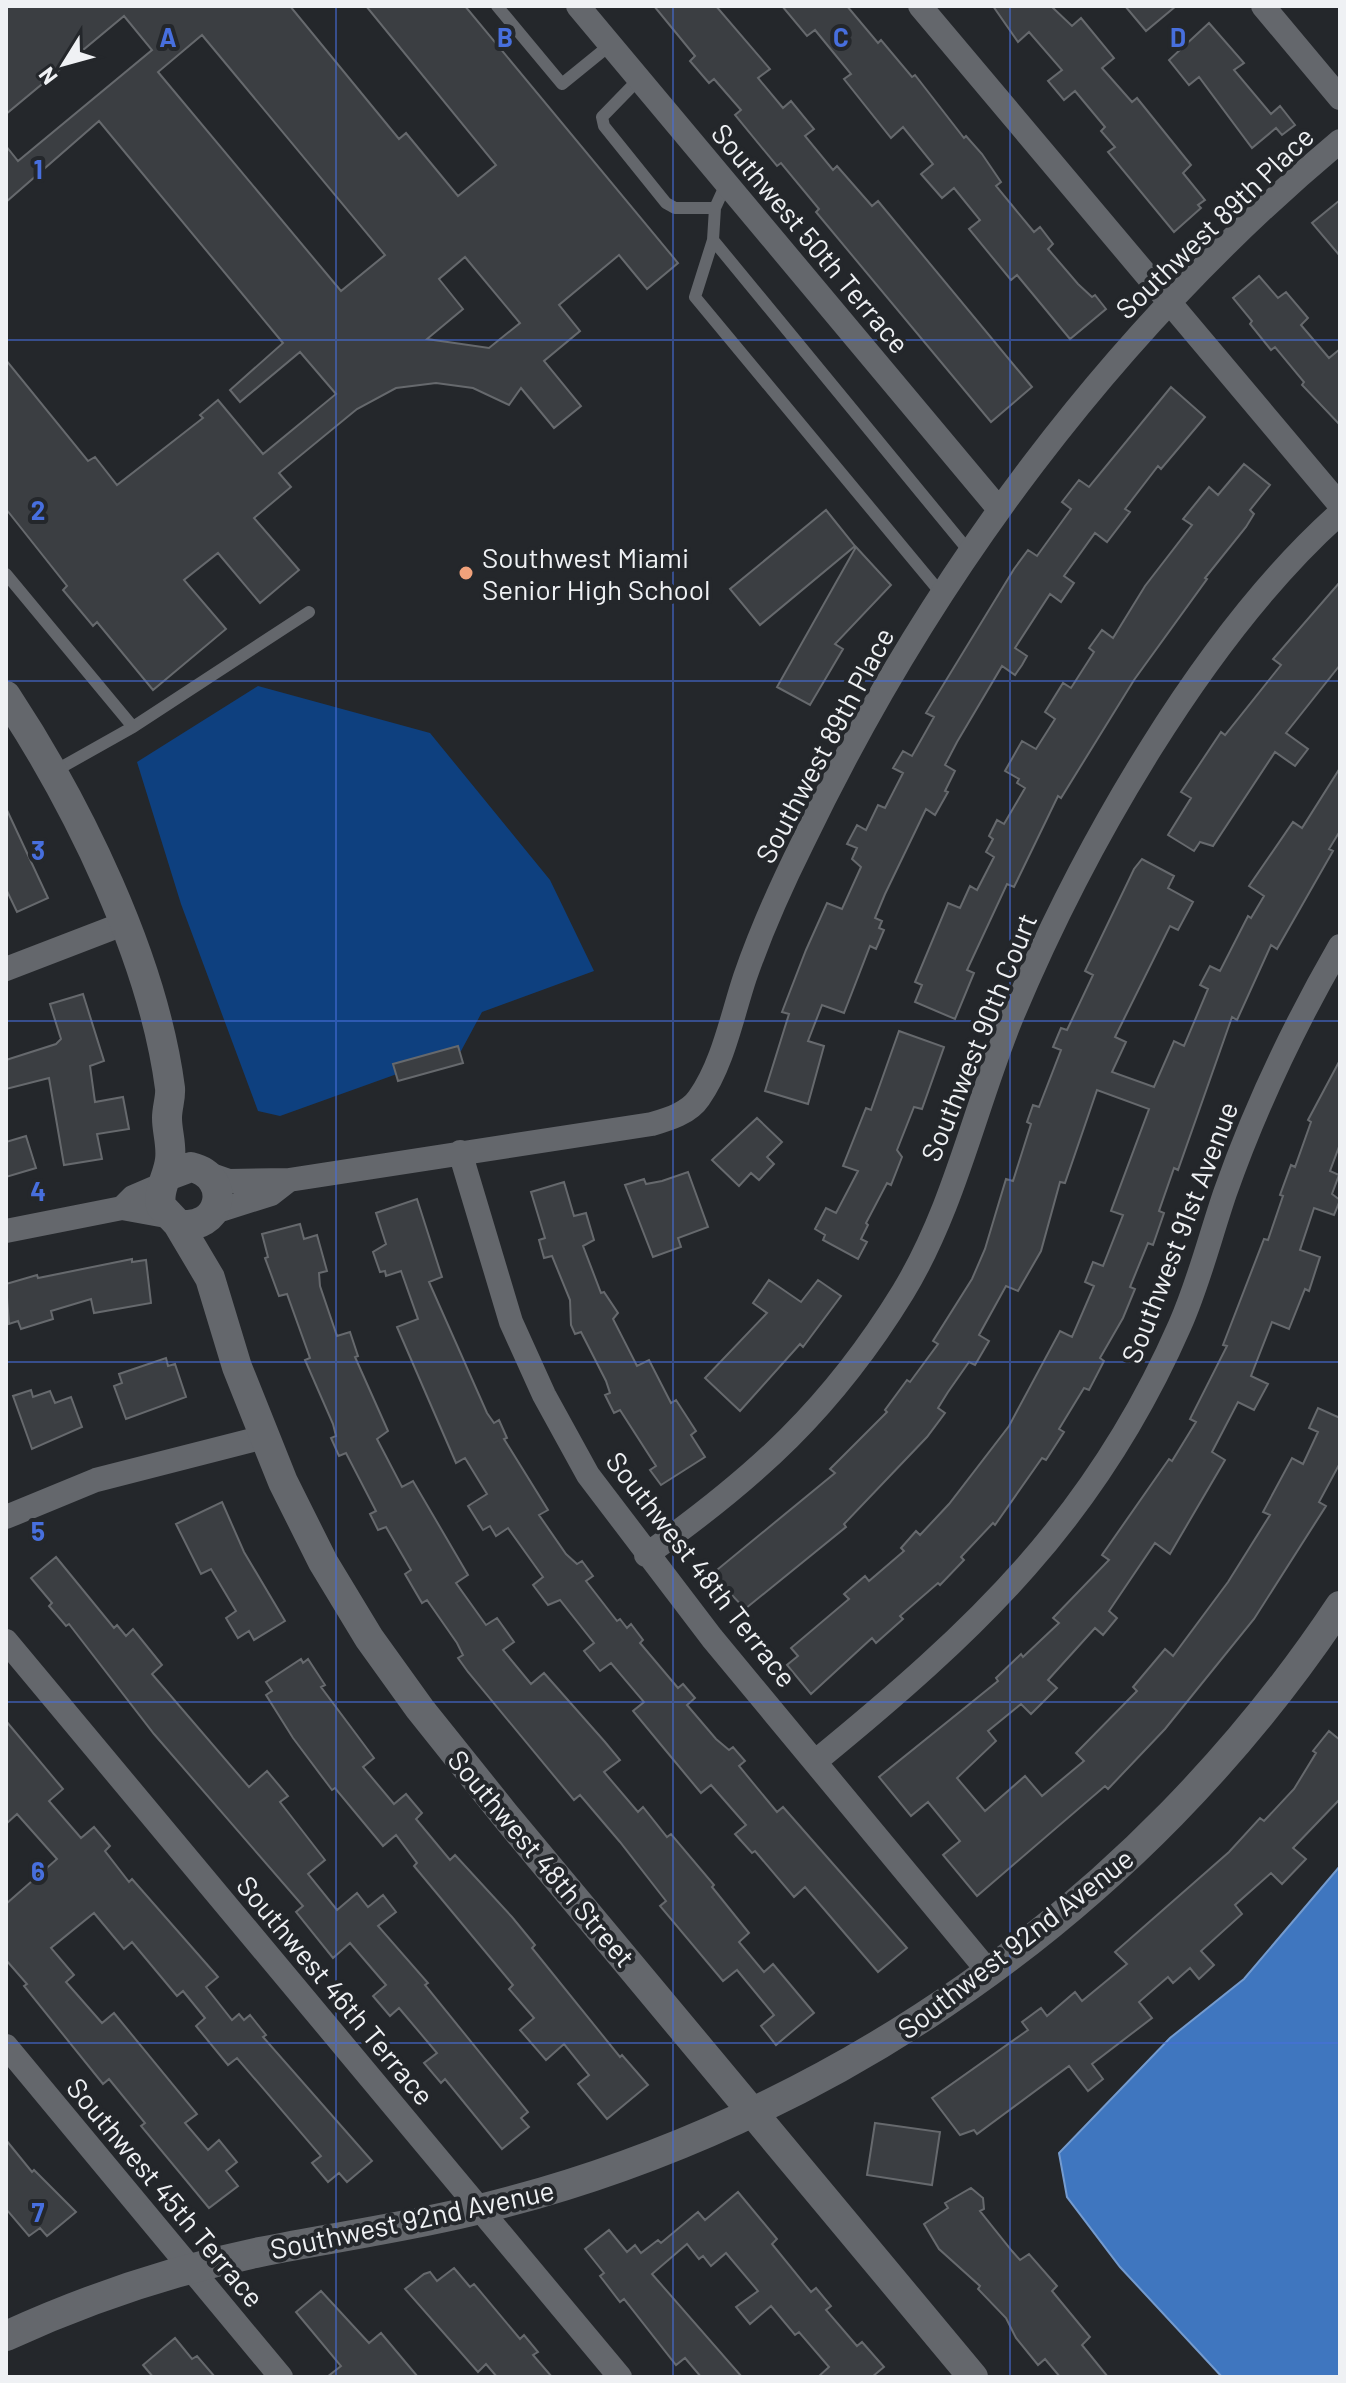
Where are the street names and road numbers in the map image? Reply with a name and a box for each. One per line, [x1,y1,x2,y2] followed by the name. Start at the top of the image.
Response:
[705,116,917,360] street label: Southwest 50th Terrace
[1108,119,1320,325] street label: Southwest 89th Place
[747,621,901,869] street label: Southwest 89th Place
[913,908,1043,1166] street label: Southwest 90th Court
[1113,1096,1245,1368] street label: Southwest 91st Avenue
[600,1445,804,1693] street label: Southwest 48th Terrace
[441,1743,643,1973] street label: Southwest 48th Street
[890,1840,1140,2046] street label: Southwest 92nd Avenue
[230,1868,442,2112] street label: Southwest 46th Terrace
[60,2070,272,2314] street label: Southwest 45th Terrace
[267,2172,557,2266] street label: Southwest 92nd Avenue

